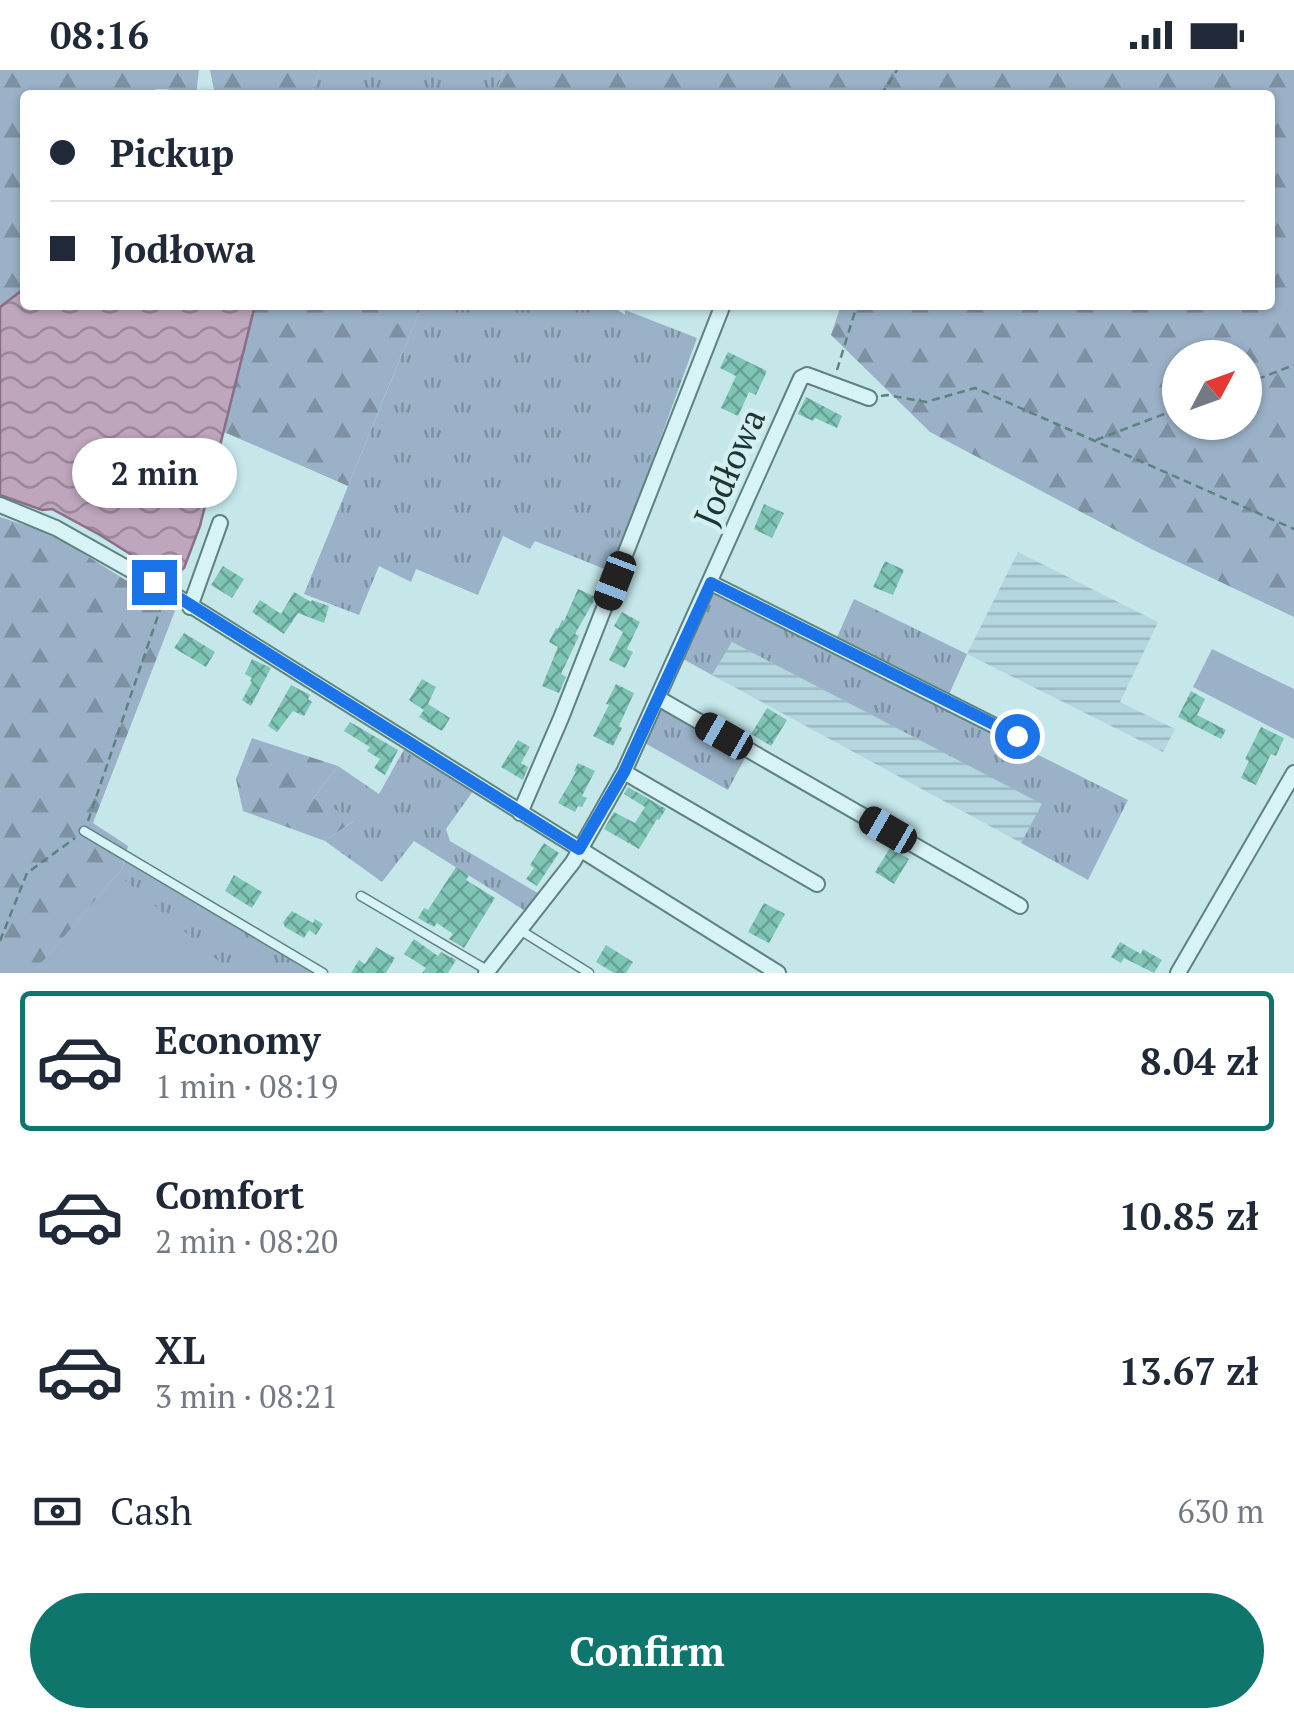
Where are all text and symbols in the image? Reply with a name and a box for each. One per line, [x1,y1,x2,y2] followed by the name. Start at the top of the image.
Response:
[50,10,149,60] text: 08:16
[110,128,234,178] text: Pickup
[110,224,256,274] text: Jodłowa
[1162,340,1262,440] north arrow
[1162,340,1262,440] map controls
[683,401,775,533] street label: Jodłowa
[72,437,236,507] callout: 2 min
[111,452,198,494] text: 2 min
[590,548,640,614] car
[132,560,177,605] route end
[691,708,757,764] car
[995,714,1040,759] route start
[855,802,921,858] car
[155,1015,321,1065] text: Economy
[35,1016,125,1106] icon: car
[1140,1036,1259,1086] text: 8.04 zł
[155,1065,338,1107] text: 1 min · 08:19
[155,1170,304,1220] text: Comfort
[35,1171,125,1261] icon: car
[1119,1191,1259,1241] text: 10.85 zł
[155,1220,338,1262] text: 2 min · 08:20
[155,1325,205,1375] text: XL
[35,1326,125,1416] icon: car
[1119,1346,1259,1396] text: 13.67 zł
[155,1375,338,1417] text: 3 min · 08:21
[30,1484,85,1539] icon: cash
[110,1486,192,1536] text: Cash
[1177,1490,1264,1532] text: 630 m
[30,1593,1264,1708] button: Confirm

